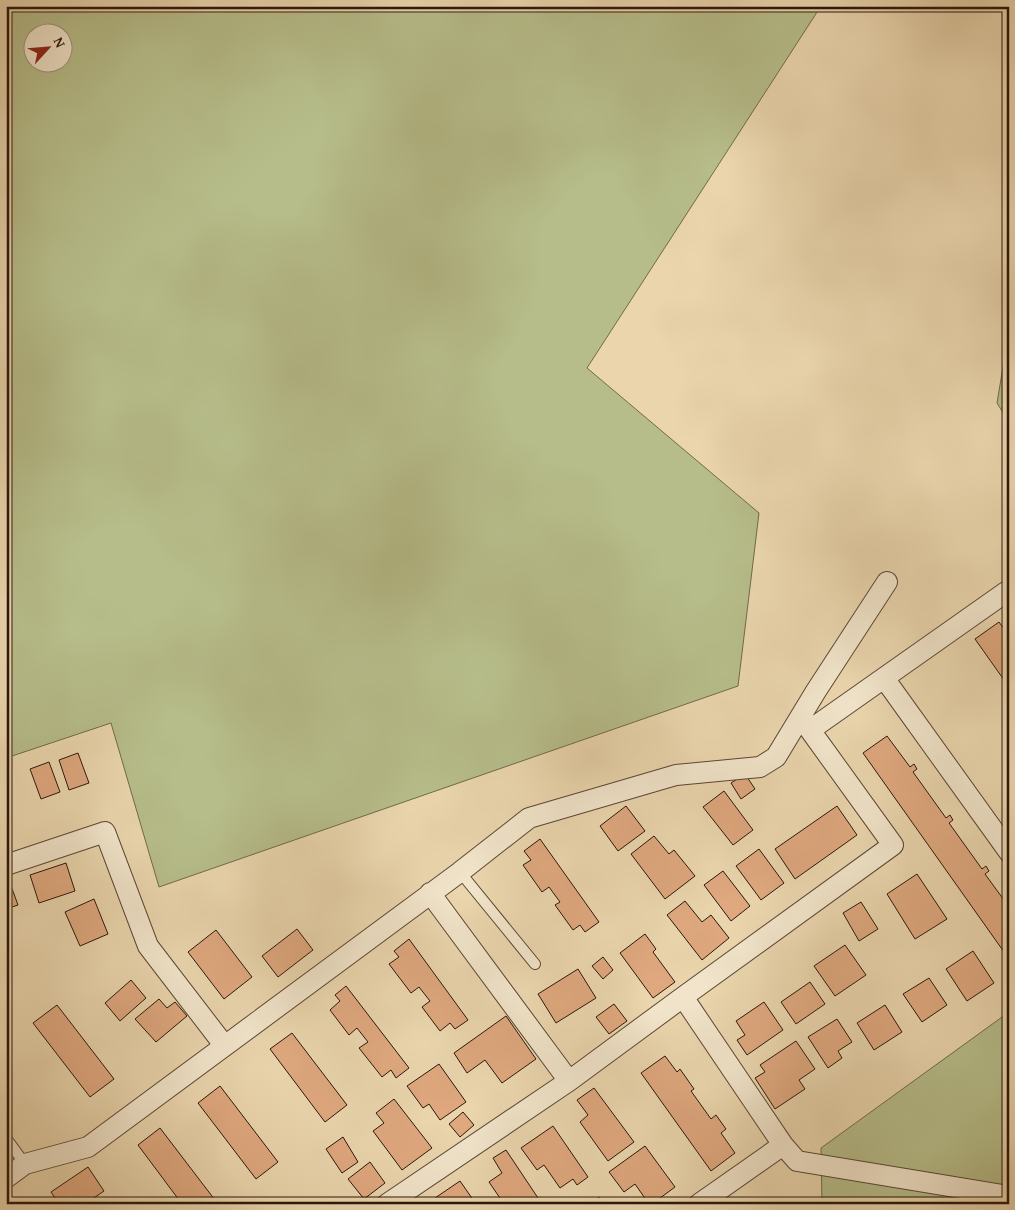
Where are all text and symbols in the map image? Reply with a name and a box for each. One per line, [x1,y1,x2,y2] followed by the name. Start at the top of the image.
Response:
[22,22,72,72] north arrow
[49,34,71,51] text: N

